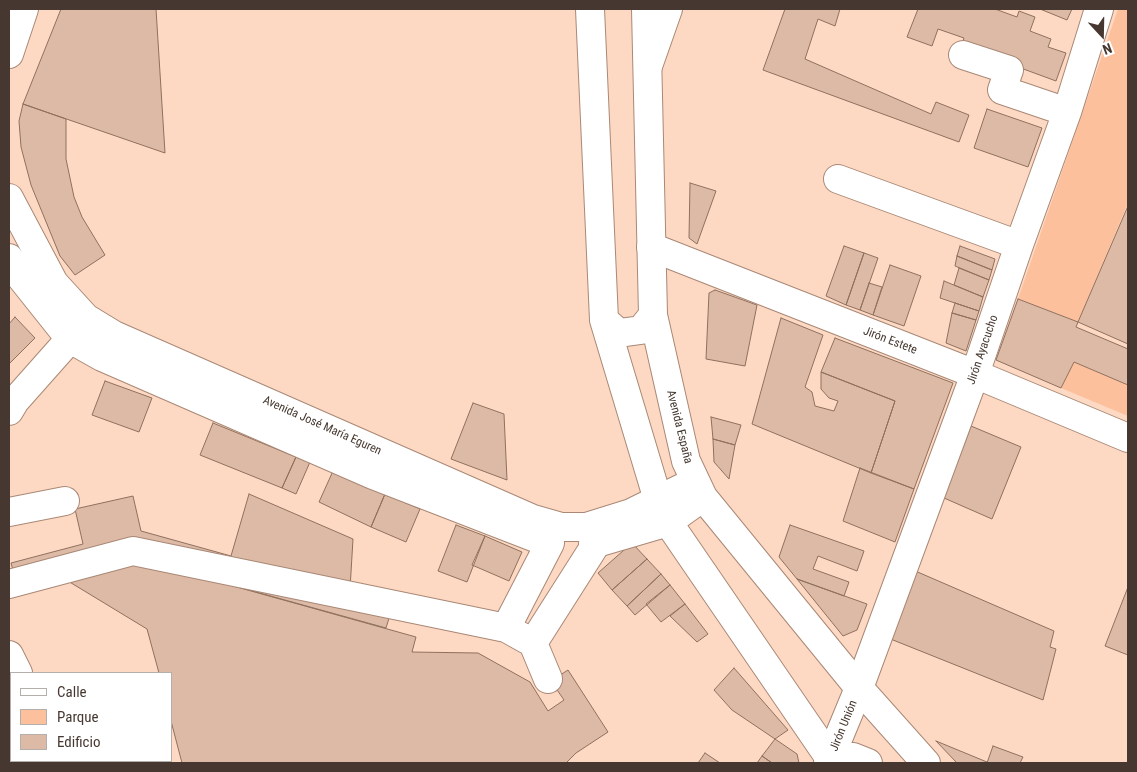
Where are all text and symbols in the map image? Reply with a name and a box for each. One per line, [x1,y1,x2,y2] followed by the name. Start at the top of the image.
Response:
[1077,10,1127,60] north arrow
[1101,40,1114,58] text: N
[964,313,1002,387] street label: Jirón Ayacucho
[861,324,919,358] street label: Jirón Estete
[663,389,695,465] street label: Avenida España
[260,393,384,459] street label: Avenida José María Eguren
[10,672,172,762] legend
[57,683,87,701] text: Calle
[827,698,861,754] street label: Jirón Unión
[57,708,99,726] text: Parque
[57,733,100,751] text: Edificio

